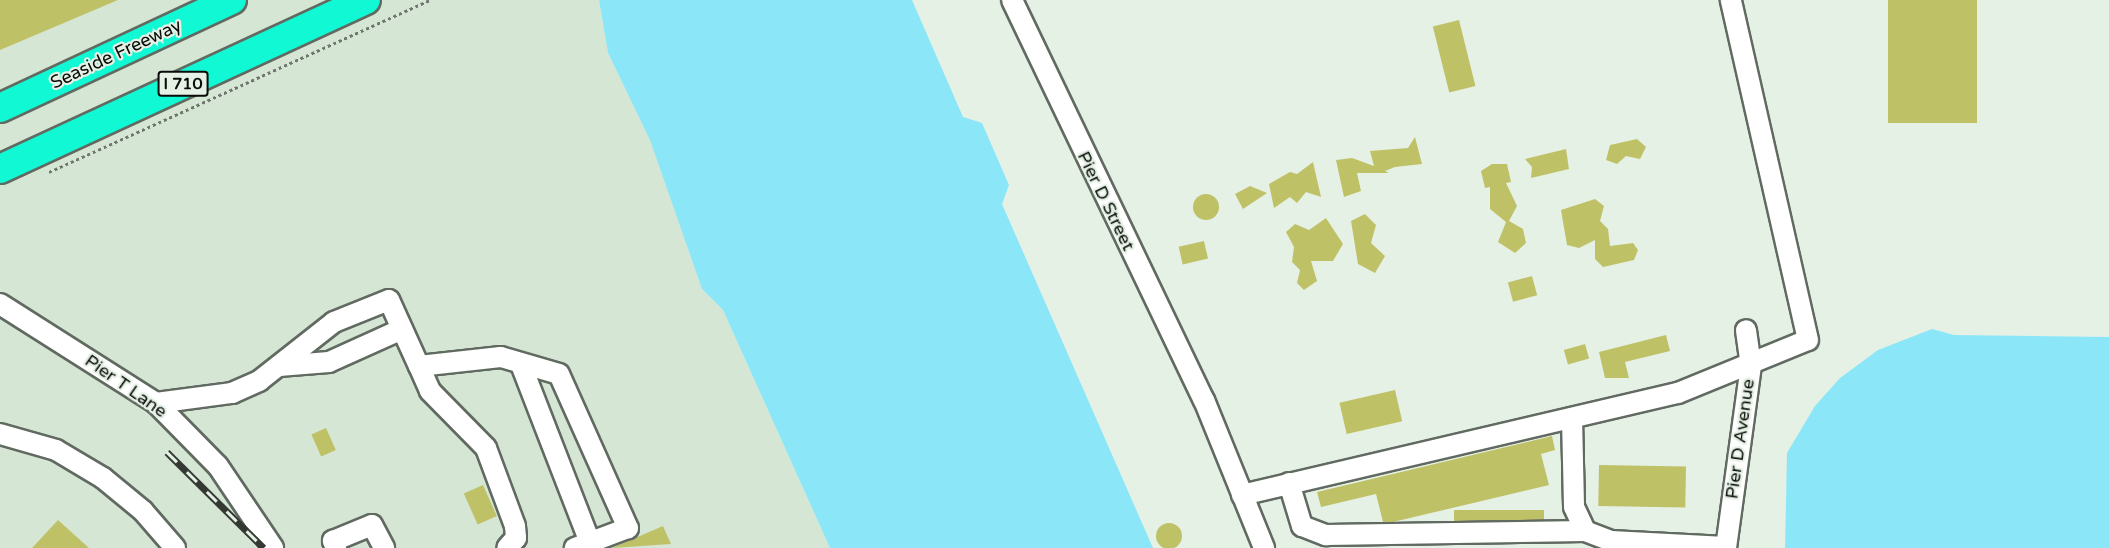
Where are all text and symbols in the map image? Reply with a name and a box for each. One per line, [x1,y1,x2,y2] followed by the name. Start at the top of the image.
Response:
[47,14,185,94] street label: Seaside Freeway
[158,71,208,97] road number: I 710
[1073,148,1139,254] street label: Pier D Street
[81,350,171,422] street label: Pier T Lane
[1721,378,1759,500] street label: Pier D Avenue

